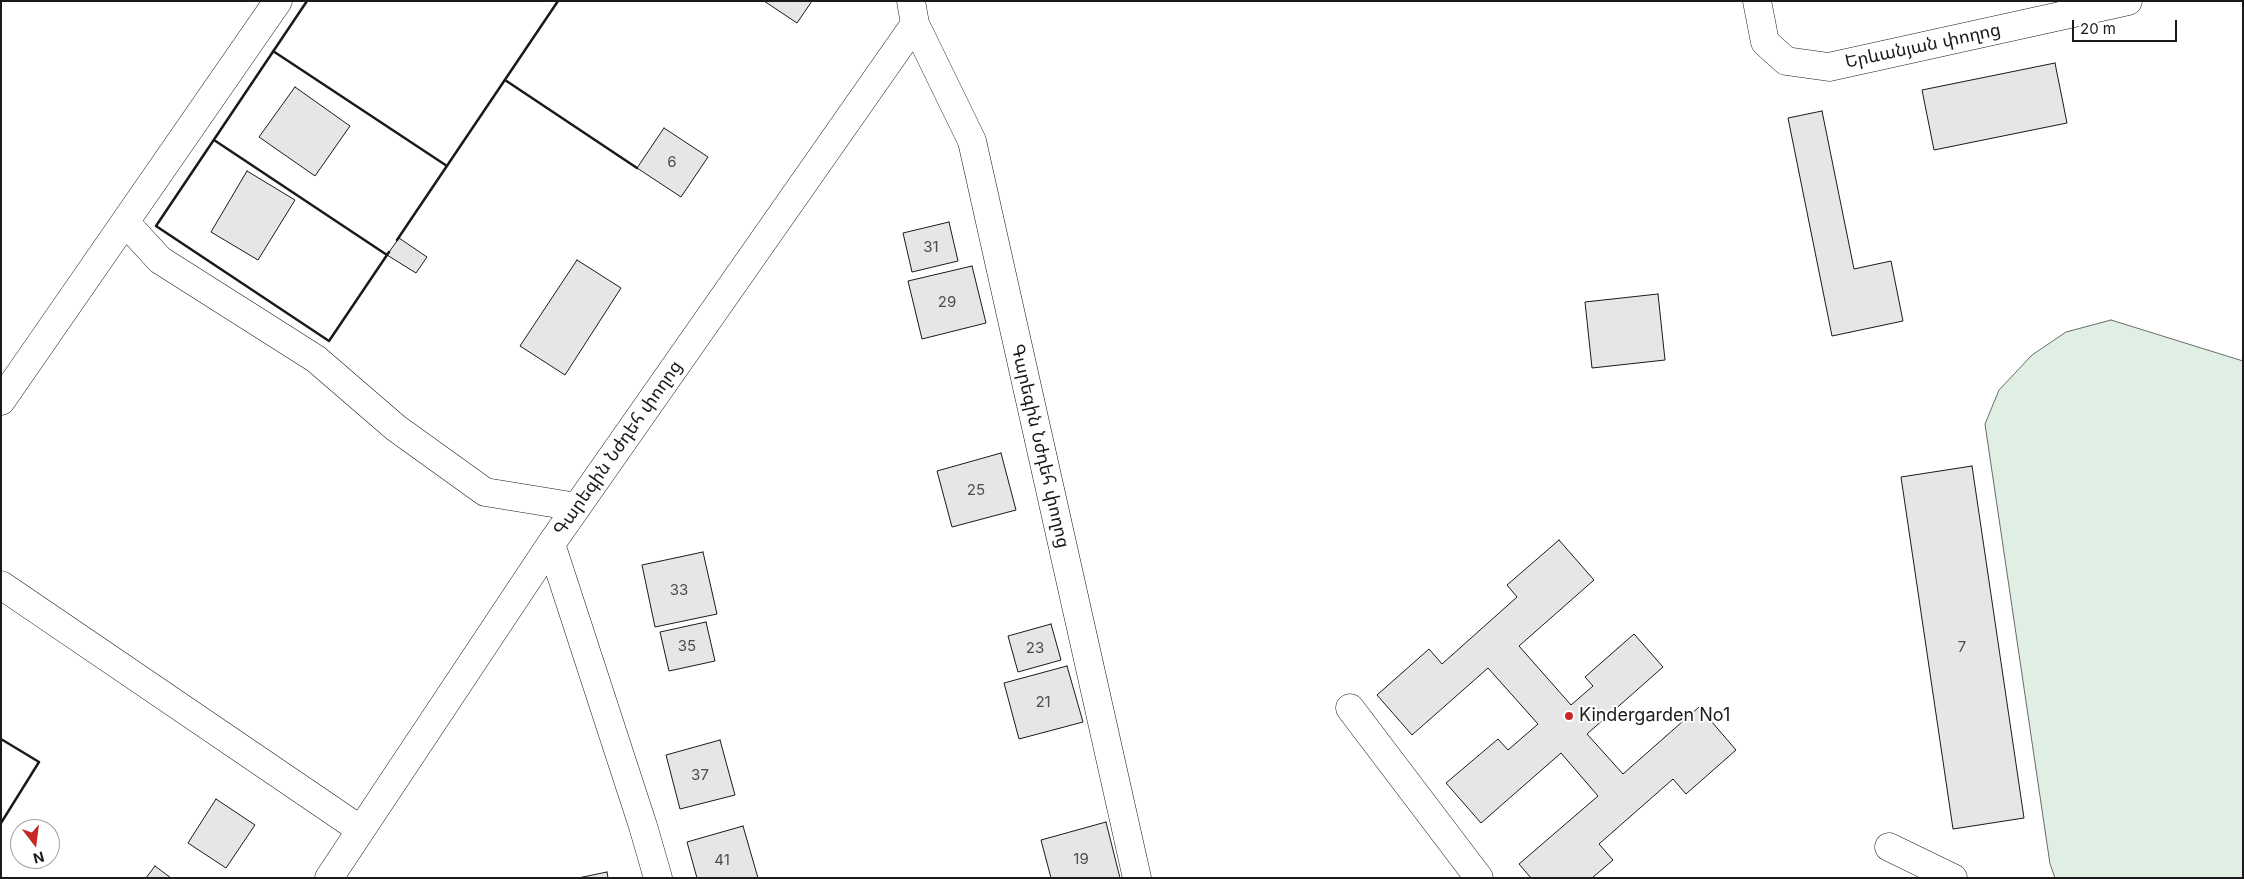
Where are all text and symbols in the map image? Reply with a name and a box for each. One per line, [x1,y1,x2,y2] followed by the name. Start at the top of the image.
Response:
[2074,10,2179,42] scale bar
[1843,19,2003,73] street label: Երևանյան փողոց
[2080,19,2116,38] text: 20 m
[667,153,677,171] house number: 6
[923,238,939,256] house number: 31
[938,293,956,311] house number: 29
[1006,342,1074,550] street label: Գարեգին Նժդեհ փողոց
[549,356,687,540] street label: Գարեգին Նժդեհ փողոց
[967,481,985,499] house number: 25
[670,581,688,599] house number: 33
[678,637,696,655] house number: 35
[1958,638,1966,656] house number: 7
[1026,639,1044,657] house number: 23
[1035,693,1051,711] house number: 21
[1579,705,1730,727] place label: Kindergarden No1
[1563,710,1575,722] marker: Kindergarden No1
[691,766,709,784] house number: 37
[10,819,60,869] north arrow
[31,848,46,868] text: N
[1073,850,1089,868] house number: 19
[714,851,730,869] house number: 41

